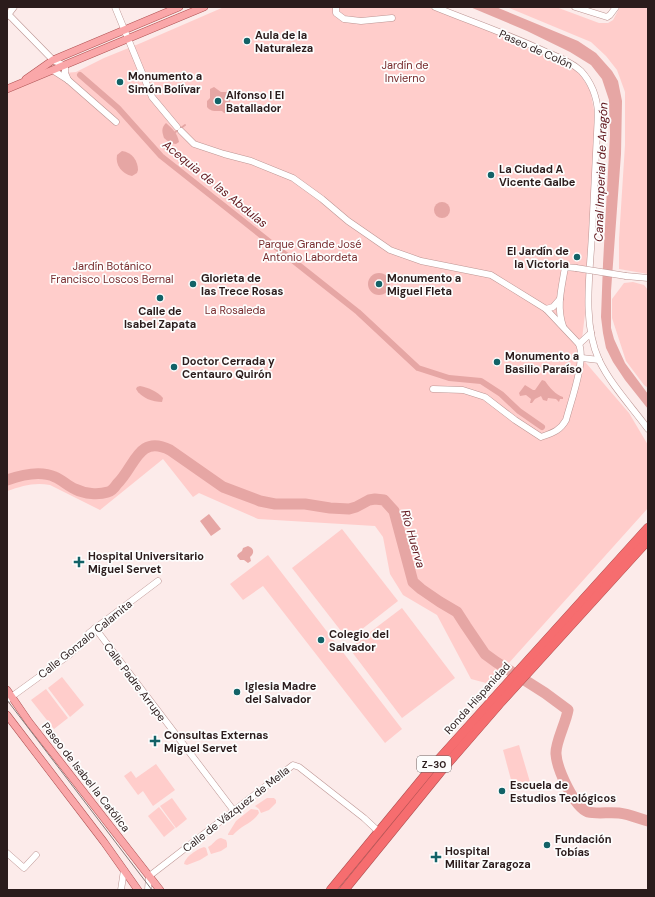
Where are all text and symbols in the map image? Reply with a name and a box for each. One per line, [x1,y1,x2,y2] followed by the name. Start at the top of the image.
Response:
[497,27,575,71] street label: Paseo de Colón
[255,28,313,55] place label: Aula de la Naturaleza
[242,36,252,46] marker: Aula de la Naturaleza
[381,58,429,85] park label: Jardín de Invierno
[128,69,202,96] place label: Monumento a Simón Bolívar
[115,77,125,87] marker: Monumento a Simón Bolívar
[226,88,284,115] place label: Alfonso I El Batallador
[213,96,223,106] marker: Alfonso I El Batallador
[591,102,611,242] water label: Canal Imperial de Aragón
[159,136,271,231] water label: Acequia de las Abdulas
[499,162,576,189] place label: La Ciudad A Vicente Galbe
[486,170,496,180] marker: La Ciudad A Vicente Galbe
[259,237,361,264] park label: Parque Grande José Antonio Labordeta
[507,244,569,271] place label: El Jardín de la Victoria
[572,252,582,262] marker: El Jardín de la Victoria
[50,259,174,286] park label: Jardín Botánico Francisco Loscos Bernal
[201,271,283,298] place label: Glorieta de las Trece Rosas
[387,271,461,298] place label: Monumento a Miguel Fleta
[188,279,198,289] marker: Glorieta de las Trece Rosas
[374,279,384,289] marker: Monumento a Miguel Fleta
[155,293,165,303] marker: Calle de Isabel Zapata
[205,303,265,317] park label: La Rosaleda
[124,304,196,331] place label: Calle de Isabel Zapata
[505,349,582,376] place label: Monumento a Basilio Paraíso
[182,354,275,381] place label: Doctor Cerrada y Centauro Quirón
[492,357,502,367] marker: Monumento a Basilio Paraíso
[169,362,179,372] marker: Doctor Cerrada y Centauro Quirón
[397,508,429,570] water label: Río Huerva
[88,549,204,576] place label: Hospital Universitario Miguel Servet
[73,556,85,568] marker: Hospital Universitario Miguel Servet
[35,597,135,681] street label: Calle Gonzalo Calamita
[329,627,389,654] place label: Colegio del Salvador
[316,635,326,645] marker: Colegio del Salvador
[101,640,169,724] street label: Calle Padre Arrupe
[441,659,513,737] street label: Ronda Hispanidad
[245,679,317,706] place label: Iglesia Madre del Salvador
[232,687,242,697] marker: Iglesia Madre del Salvador
[39,719,133,835] street label: Paseo de Isabel la Católica
[164,728,268,755] place label: Consultas Externas Miguel Servet
[149,735,161,747] marker: Consultas Externas Miguel Servet
[417,756,451,772] road number: Z-30
[180,763,292,855] street label: Calle de Vázquez de Mella
[510,778,616,805] place label: Escuela de Estudios Teológicos
[497,786,507,796] marker: Escuela de Estudios Teológicos
[555,832,612,859] place label: Fundación Tobías
[542,840,552,850] marker: Fundación Tobías
[445,844,531,871] place label: Hospital Militar Zaragoza
[430,851,442,863] marker: Hospital Militar Zaragoza

